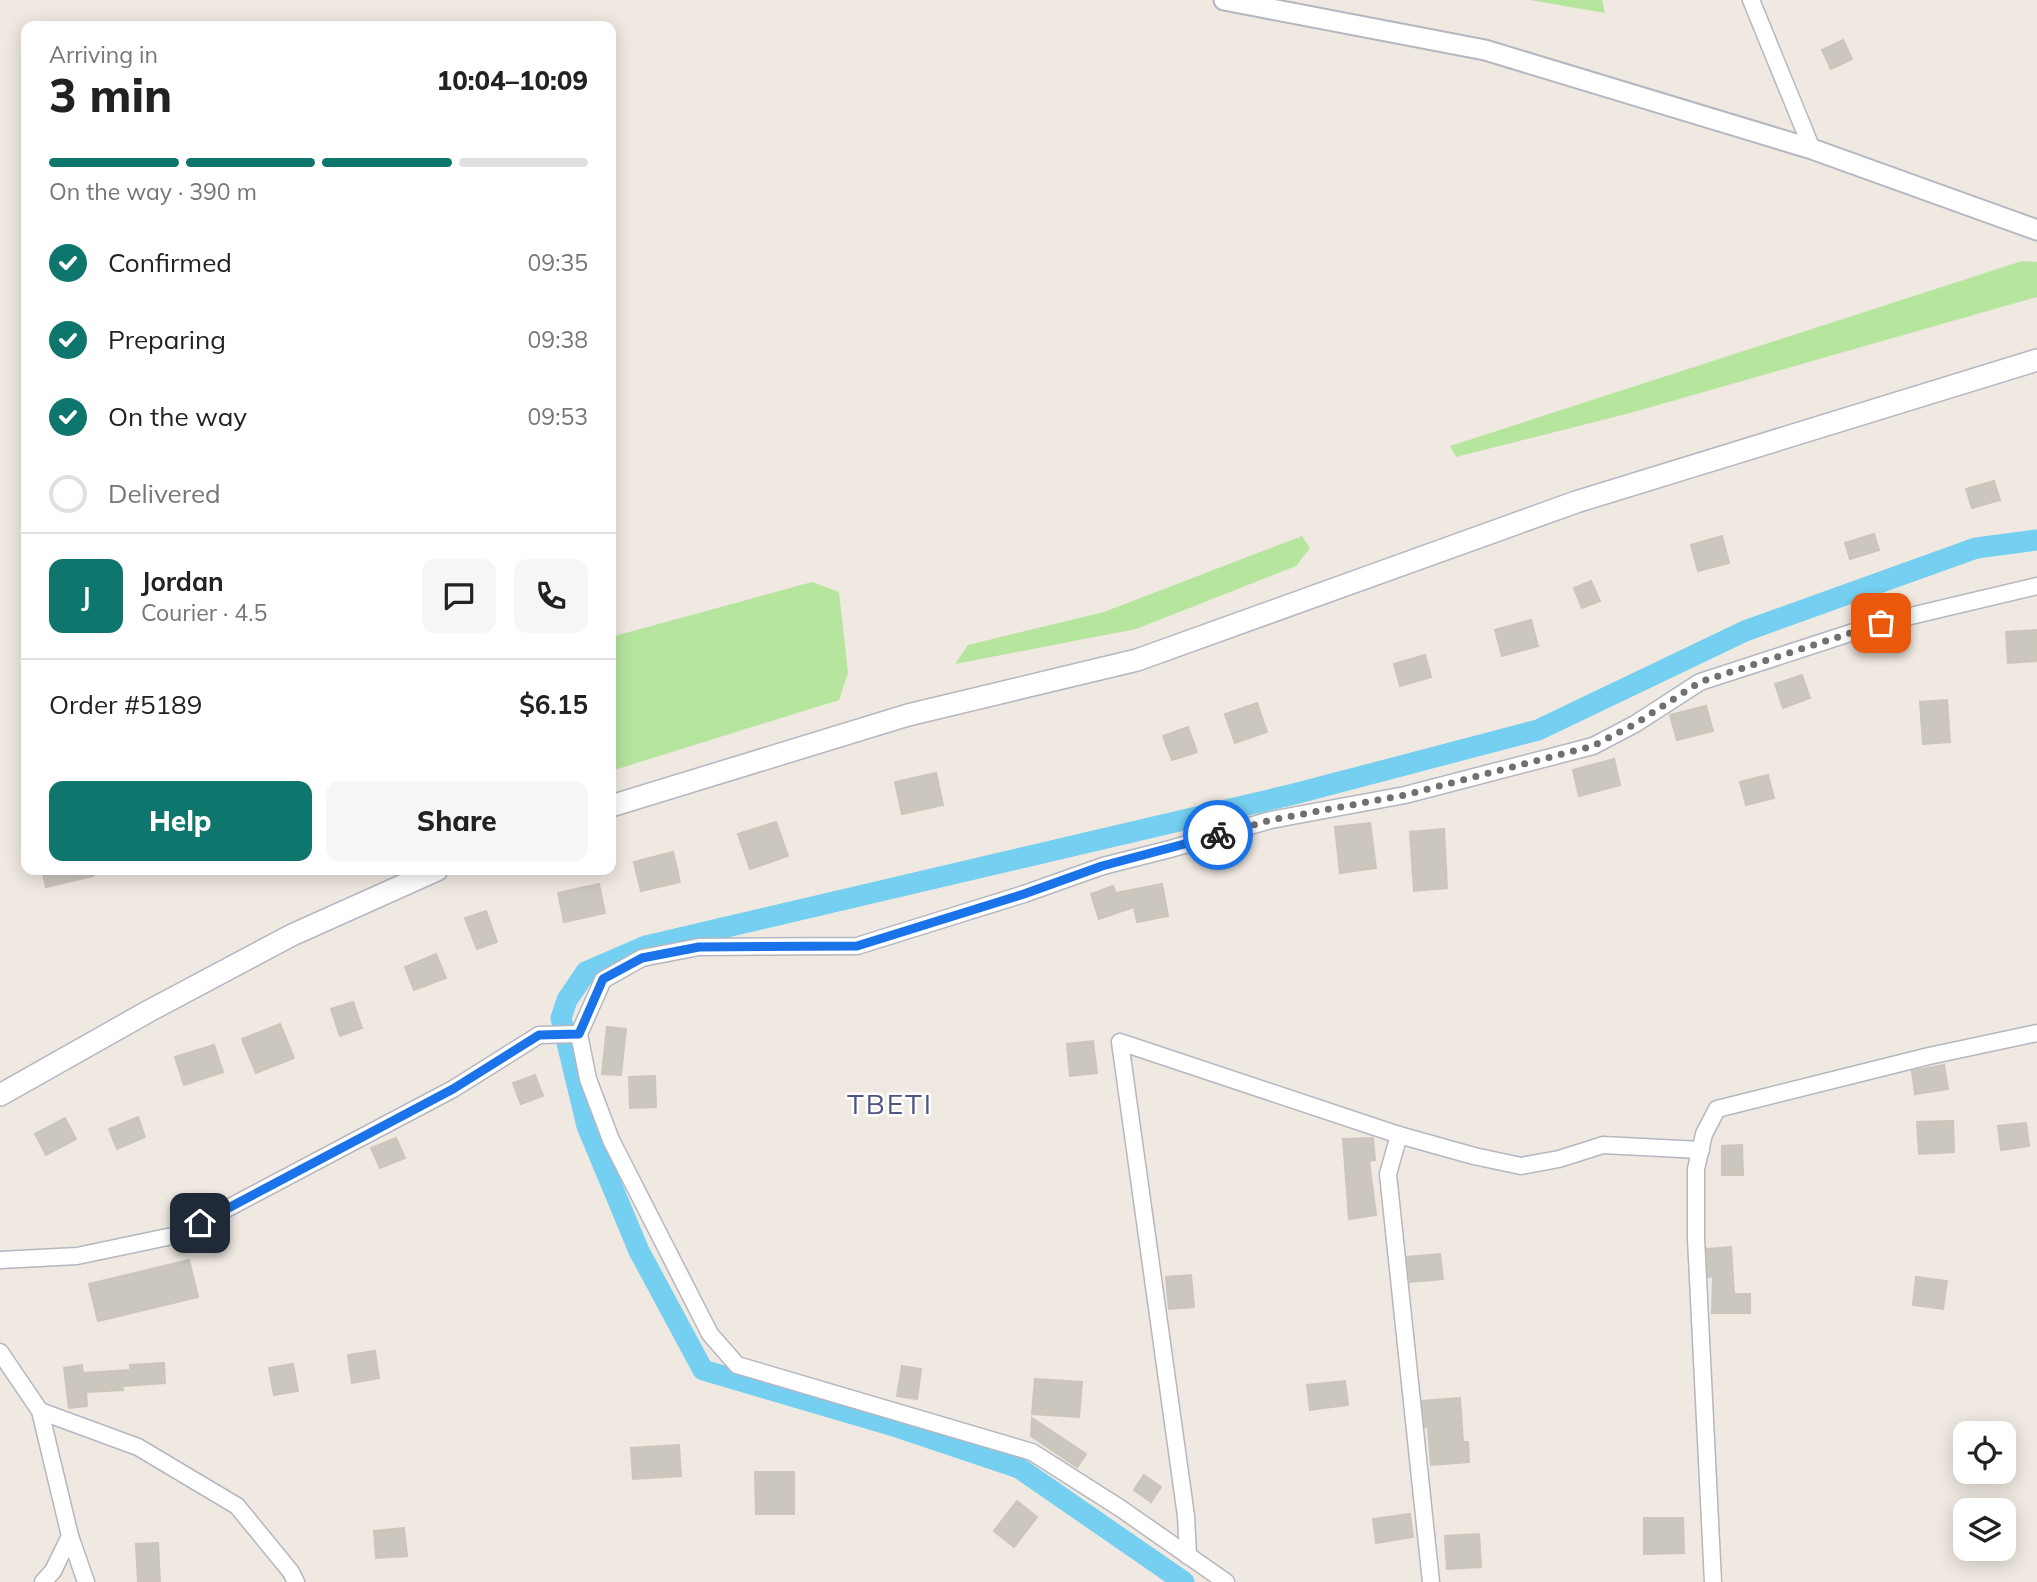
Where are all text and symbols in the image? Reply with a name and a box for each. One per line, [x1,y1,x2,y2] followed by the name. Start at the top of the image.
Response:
[49,40,158,69] text: Arriving in
[437,64,588,97] text: 10:04–10:09
[49,66,172,124] text: 3 min
[49,177,257,206] text: On the way · 390 m
[49,244,87,282] icon: check
[108,246,232,279] text: Confirmed
[528,248,588,277] text: 09:35
[49,321,87,359] icon: check
[108,323,226,356] text: Preparing
[528,325,588,354] text: 09:38
[49,398,87,436] icon: check
[108,400,247,433] text: On the way
[528,402,588,431] text: 09:53
[108,477,221,510] text: Delivered
[422,559,496,633] button: chat
[514,559,588,633] button: phone
[141,565,224,598] text: Jordan
[81,580,91,613] text: J
[1851,593,1911,653] pin
[141,598,267,627] text: Courier · 4.5
[1862,604,1900,642] icon: bag
[49,688,202,721] text: Order #5189
[519,688,588,721] text: $6.15
[49,781,312,861] button: Help
[326,781,588,861] button: Share
[1183,800,1253,870] courier
[1199,816,1237,854] icon: bike
[847,1086,933,1121] district label: TBETI
[170,1193,230,1253] pin
[181,1204,219,1242] icon: home
[1953,1421,2016,1561] map controls
[1953,1421,2016,1484] button: locate
[1953,1498,2016,1561] button: layers

